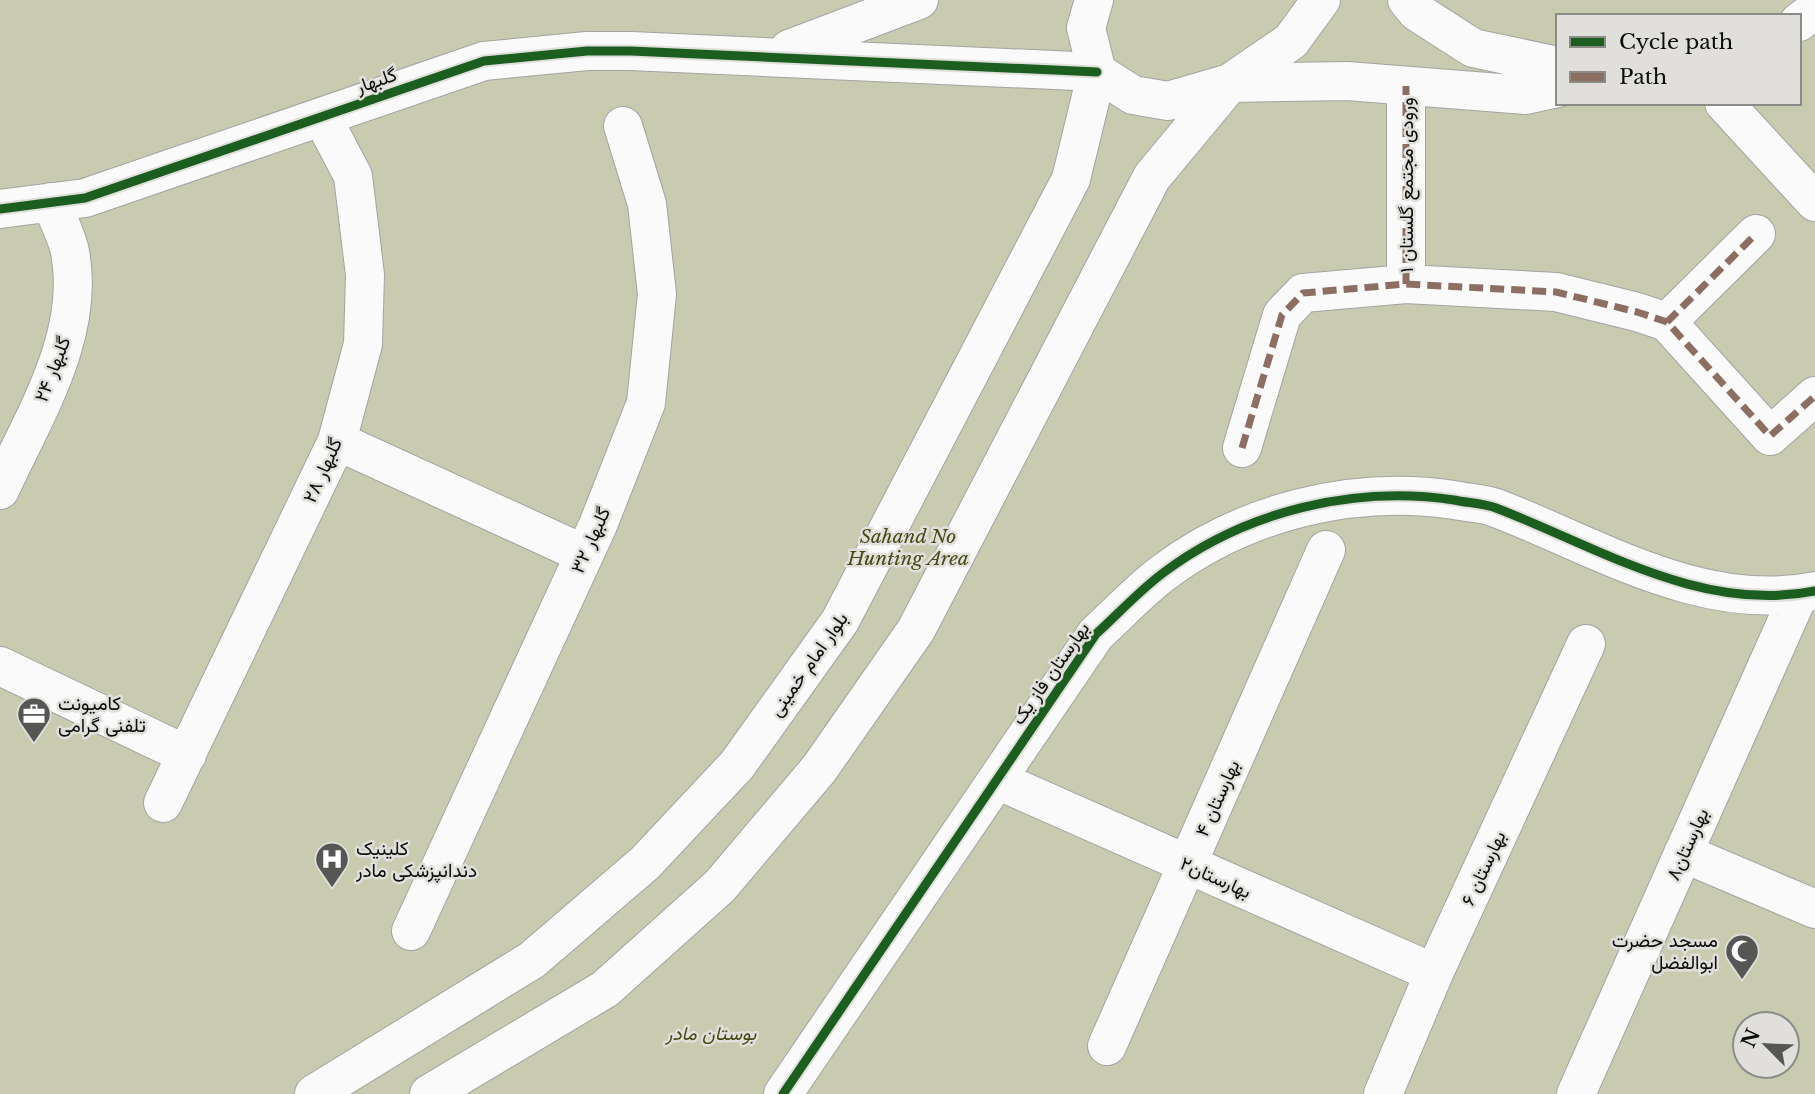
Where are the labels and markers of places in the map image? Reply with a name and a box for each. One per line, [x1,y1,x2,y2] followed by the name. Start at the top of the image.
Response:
[58,692,146,737] place label: کامیونت تلفنی گرامی
[15,695,53,744] office icon: کامیونت تلفنی گرامی
[355,837,477,884] place label: کلینیک دندانپزشکی مادر
[313,840,351,889] hospital icon: کلینیک دندانپزشکی مادر
[1612,929,1718,974] place label: مسجد حضرت ابوالفضل
[1723,932,1761,981] mosque icon: مسجد حضرت ابوالفضل

